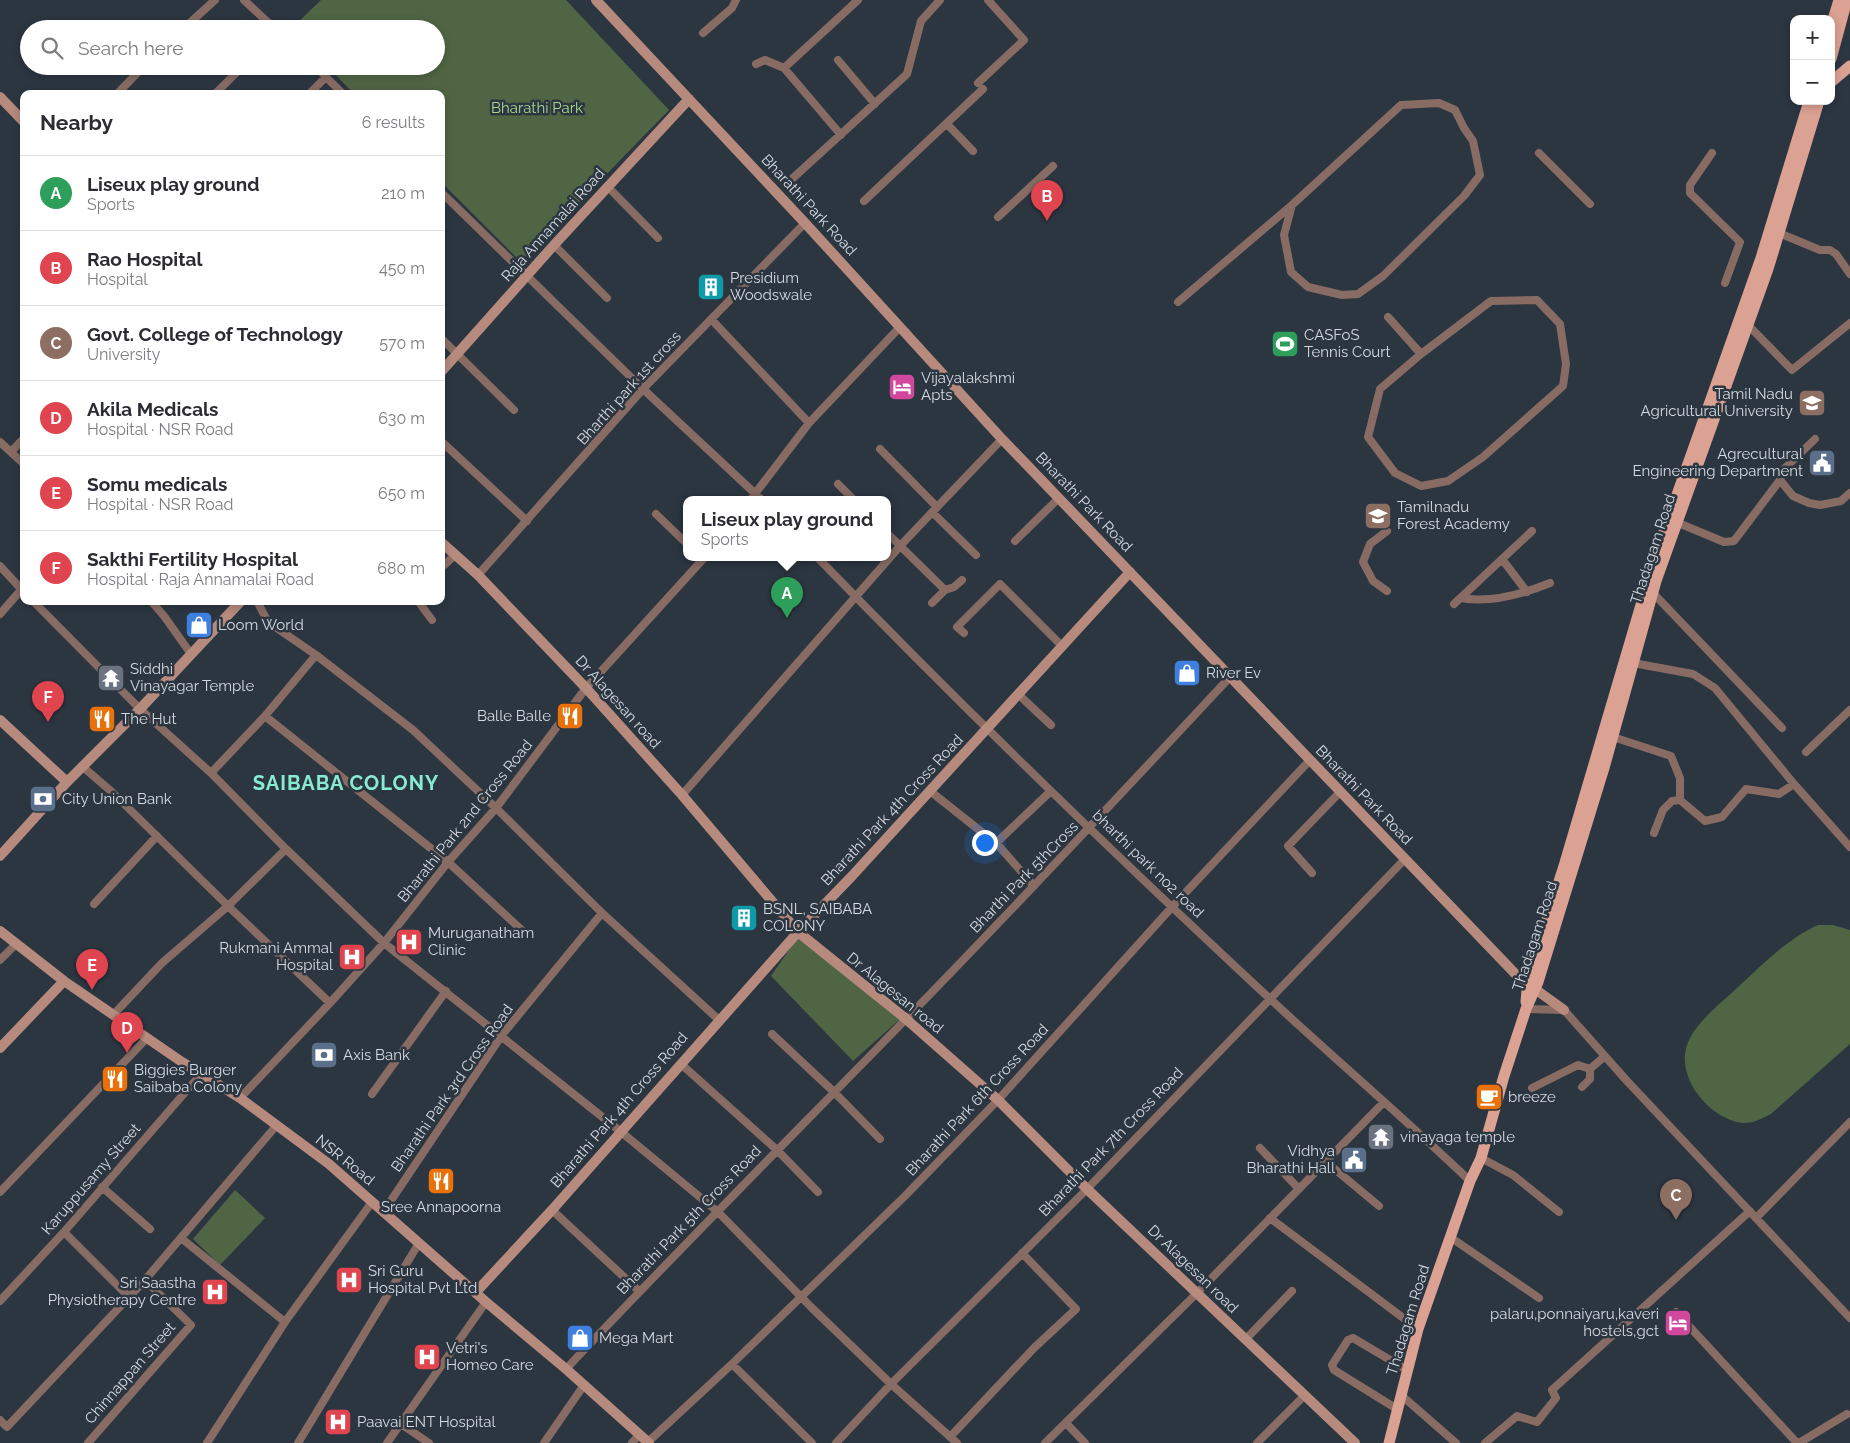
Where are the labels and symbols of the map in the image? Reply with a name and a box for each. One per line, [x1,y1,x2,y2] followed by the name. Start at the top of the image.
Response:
[491,99,583,117] park label: Bharathi Park
[758,151,860,259] street label: Bharathi Park Road
[498,165,608,285] street label: Raja Annamalai Road
[1031,180,1063,221] pin: B
[730,269,812,304] place label: Presidium Woodswale
[696,272,726,302] building icon: Presidium Woodswale
[1304,326,1391,361] place label: CASFoS Tennis Court
[573,327,685,449] street label: Bharthi park 1st cross
[1270,329,1300,359] sports icon: CASFoS Tennis Court
[921,369,1015,404] place label: Vijayalakshmi Apts
[887,372,917,402] hotel icon: Vijayalakshmi Apts
[1641,385,1793,420] place label: Tamil Nadu Agricultural University
[1797,388,1827,418] school or university icon: Tamil Nadu Agricultural University
[1632,445,1804,480] place label: Agrecultural Engineering Department
[1032,448,1136,556] street label: Bharathi Park Road
[1807,448,1837,478] public building icon: Agrecultural Engineering Department
[1627,492,1679,606] street label: Thadagam Road
[1397,498,1510,533] place label: Tamilnadu Forest Academy
[1363,501,1393,531] school or university icon: Tamilnadu Forest Academy
[771,577,803,618] pin: A
[184,610,214,640] shop icon: Loom World
[218,616,304,634] place label: Loom World
[572,652,664,752] street label: Dr Alagesan road
[1172,658,1202,688] shop icon: River Ev
[130,660,254,695] place label: Siddhi Vinayagar Temple
[96,663,126,693] temple icon: Siddhi Vinayagar Temple
[1206,664,1261,682] place label: River Ev
[32,681,64,722] pin: F
[555,701,585,731] restaurant icon: Balle Balle
[87,704,117,734] restaurant icon: The Hut
[477,707,551,725] place label: Balle Balle
[121,710,177,728] place label: The Hut
[817,731,967,889] street label: Bharathi Park 4th Cross Road
[394,736,536,906] street label: Bharathi Park 2nd Cross Road
[1312,741,1416,849] street label: Bharathi Park Road
[253,771,439,795] district label: SAIBABA COLONY
[28,784,58,814] bank icon: City Union Bank
[62,790,172,808] place label: City Union Bank
[1089,806,1207,922] street label: bharthi park no2 road
[966,817,1082,937] street label: Bharthi Park 5thCross
[972,830,998,856] your location
[1509,879,1561,993] street label: Thadagam Road
[763,900,872,935] place label: BSNL, SAIBABA COLONY
[729,903,759,933] building icon: BSNL, SAIBABA COLONY
[428,924,534,959] place label: Muruganatham Clinic
[394,927,424,957] hospital icon: Muruganatham Clinic
[219,939,334,974] place label: Rukmani Ammal Hospital
[337,942,367,972] hospital icon: Rukmani Ammal Hospital
[76,949,108,990] pin: E
[843,949,947,1037] street label: Dr Alagesan road
[387,1001,517,1175] street label: Bharathi Park 3rd Cross Road
[111,1012,143,1053] pin: D
[902,1020,1052,1180] street label: Bharathi Park 6th Cross Road
[547,1029,691,1191] street label: Bharathi Park 4th Cross Road
[309,1040,339,1070] bank icon: Axis Bank
[343,1046,410,1064] place label: Axis Bank
[134,1061,242,1096] place label: Biggies Burger Saibaba Colony
[100,1064,130,1094] restaurant icon: Biggies Burger Saibaba Colony
[1035,1064,1187,1220] street label: Bharathi Park 7th Cross Road
[1474,1082,1504,1112] cafe icon: breeze
[1508,1088,1556,1106] place label: breeze
[38,1120,144,1238] street label: Karuppusamy Street
[1366,1122,1396,1152] temple icon: vinayaga temple
[1400,1128,1515,1146] place label: vinayaga temple
[312,1131,378,1189] street label: NSR Road
[613,1142,765,1298] street label: Bharathi Park 5th Cross Road
[1247,1142,1336,1177] place label: Vidhya Bharathi Hall
[1339,1145,1369,1175] public building icon: Vidhya Bharathi Hall
[426,1166,456,1196] restaurant icon: Sree Annapoorna
[1660,1179,1692,1220] pin: C
[381,1198,501,1216] place label: Sree Annapoorna
[1144,1221,1242,1317] street label: Dr Alagesan road
[368,1262,477,1297] place label: Sri Guru Hospital Pvt Ltd
[1383,1263,1433,1377] street label: Thadagam Road
[334,1265,364,1295] hospital icon: Sri Guru Hospital Pvt Ltd
[48,1274,196,1309] place label: Sri Saastha Physiotherapy Centre
[200,1277,230,1307] hospital icon: Sri Saastha Physiotherapy Centre
[1490,1305,1659,1340] place label: palaru,ponnaiyaru,kaveri hostels,gct
[1663,1308,1693,1338] hotel icon: palaru,ponnaiyaru,kaveri hostels,gct
[81,1318,179,1428] street label: Chinnappan Street
[565,1323,595,1353] shop icon: Mega Mart
[599,1329,674,1347] place label: Mega Mart
[446,1339,534,1374] place label: Vetri's Homeo Care
[412,1342,442,1372] hospital icon: Vetri's Homeo Care
[323,1407,353,1437] hospital icon: Paavai ENT Hospital
[357,1413,497,1431] place label: Paavai ENT Hospital

